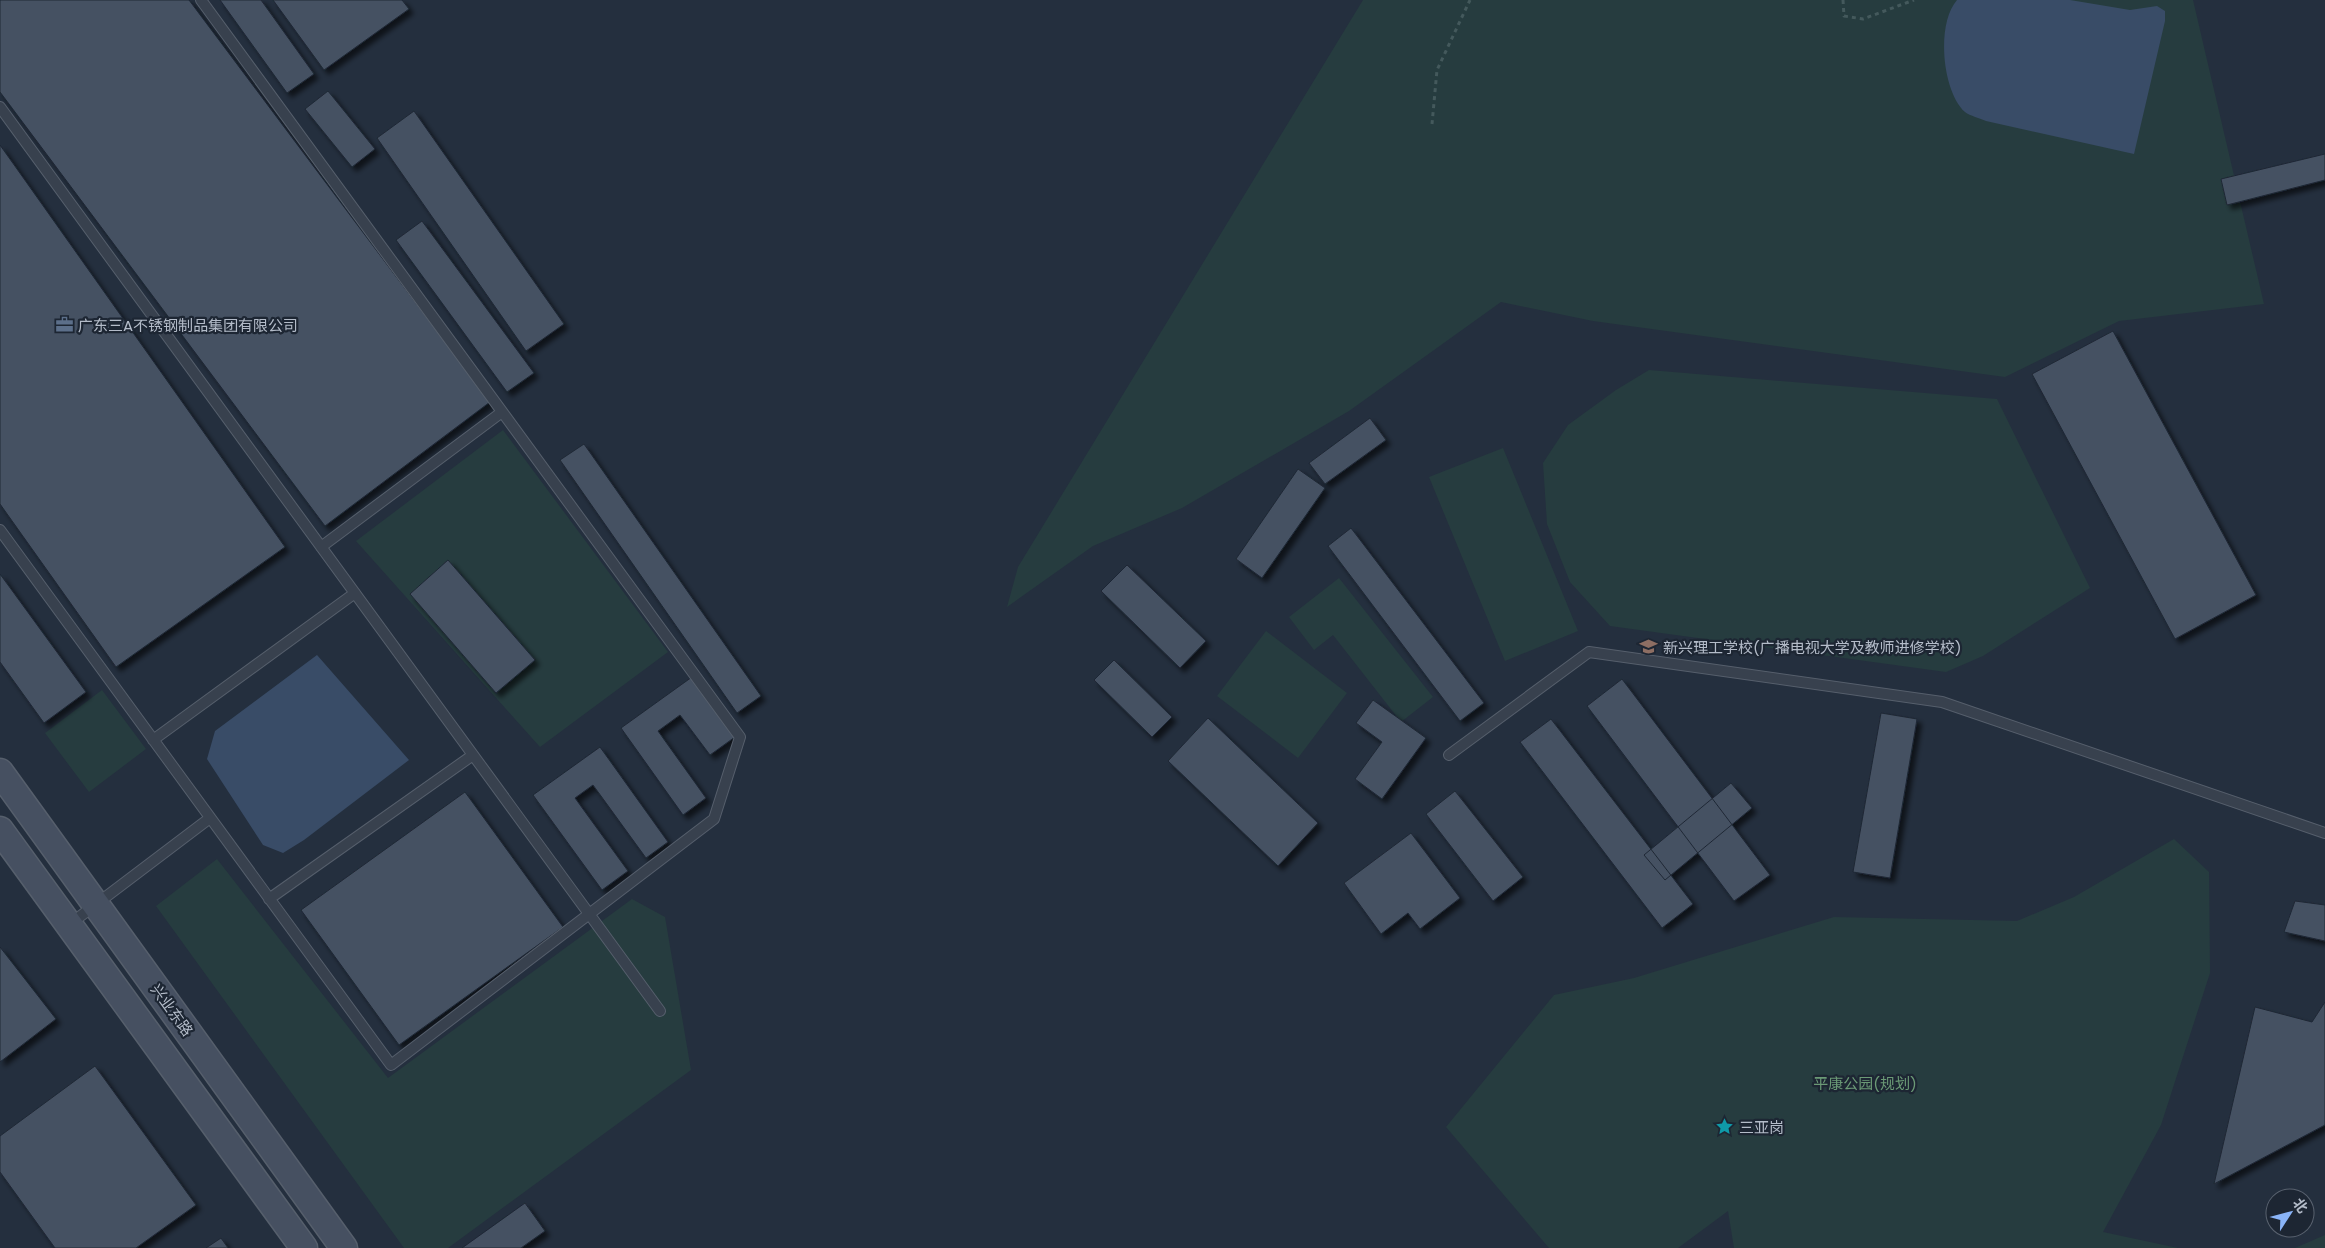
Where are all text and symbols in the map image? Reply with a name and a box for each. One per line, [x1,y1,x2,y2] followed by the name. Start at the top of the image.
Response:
[54,315,74,335] office icon: 广东三A不锈钢制品集团有限公司
[78,315,298,336] place label: 广东三A不锈钢制品集团有限公司
[1639,637,1659,657] school or university icon: 新兴理工学校(广播电视大学及教师进修学校)
[1663,637,1962,658] place label: 新兴理工学校(广播电视大学及教师进修学校)
[146,980,198,1040] street label: 兴业东路
[1813,1073,1917,1094] park label: 平康公园(规划)
[1715,1117,1735,1137] place icon: 三亚岗
[1739,1117,1784,1138] place label: 三亚岗
[2265,1188,2315,1238] north arrow
[2288,1194,2313,1217] text: 北

